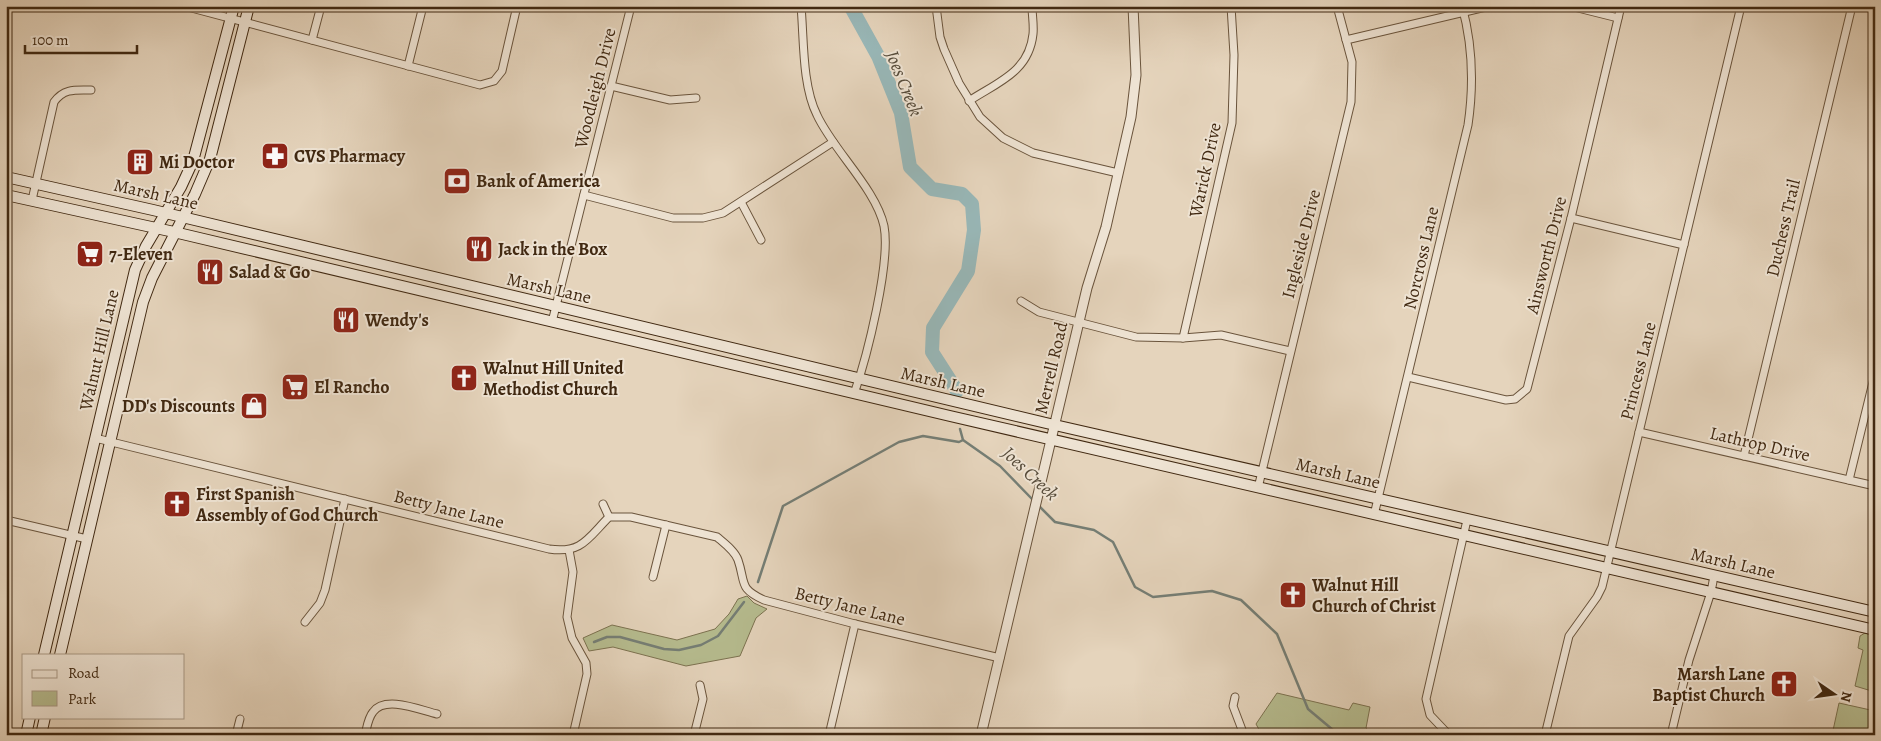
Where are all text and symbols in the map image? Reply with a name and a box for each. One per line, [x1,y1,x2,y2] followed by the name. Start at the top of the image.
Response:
[25,22,138,54] scale bar
[568,25,622,152] street label: Woodleigh Drive
[32,30,69,50] text: 100 m
[879,46,929,120] water label: Joes Creek
[1183,120,1227,221] street label: Warick Drive
[260,141,290,171] pharmacy icon: CVS Pharmacy
[294,144,406,168] place label: CVS Pharmacy
[125,147,155,177] building icon: Mi Doctor
[159,150,235,174] place label: Mi Doctor
[442,166,472,196] bank icon: Bank of America
[476,169,601,193] place label: Bank of America
[111,173,201,215] street label: Marsh Lane
[1760,176,1806,279] street label: Duchess Trail
[1276,187,1326,301] street label: Ingleside Drive
[1520,194,1572,317] street label: Ainsworth Drive
[1397,204,1445,312] street label: Norcross Lane
[464,234,494,264] restaurant icon: Jack in the Box
[498,237,607,261] place label: Jack in the Box
[75,239,105,269] supermarket icon: 7-Eleven
[109,242,173,266] place label: 7-Eleven
[195,257,225,287] restaurant icon: Salad & Go
[229,260,310,284] place label: Salad & Go
[504,267,594,309] street label: Marsh Lane
[73,287,125,414] street label: Walnut Hill Lane
[331,305,361,335] restaurant icon: Wendy's
[364,308,429,332] place label: Wendy's
[1029,319,1073,417] street label: Merrell Road
[1614,319,1662,423] street label: Princess Lane
[482,356,624,401] place label: Walnut Hill United Methodist Church
[898,361,988,403] street label: Marsh Lane
[449,363,479,393] church icon: Walnut Hill United Methodist Church
[280,372,310,402] supermarket icon: El Rancho
[314,375,390,399] place label: El Rancho
[239,391,269,421] shop icon: DD's Discounts
[122,394,235,418] place label: DD's Discounts
[1707,421,1813,467] street label: Lathrop Drive
[996,440,1064,507] water label: Joes Creek
[1293,452,1383,494] street label: Marsh Lane
[195,482,379,527] place label: First Spanish Assembly of God Church
[391,484,507,534] street label: Betty Jane Lane
[162,489,192,519] church icon: First Spanish Assembly of God Church
[1688,542,1778,584] street label: Marsh Lane
[1311,573,1436,618] place label: Walnut Hill Church of Christ
[1278,580,1308,610] church icon: Walnut Hill Church of Christ
[792,581,908,631] street label: Betty Jane Lane
[22,654,185,718] legend
[1652,662,1765,707] place label: Marsh Lane Baptist Church
[68,663,100,683] text: Road
[1808,668,1858,718] north arrow
[1769,669,1799,699] church icon: Marsh Lane Baptist Church
[68,689,97,709] text: Park
[1836,690,1857,704] text: N

